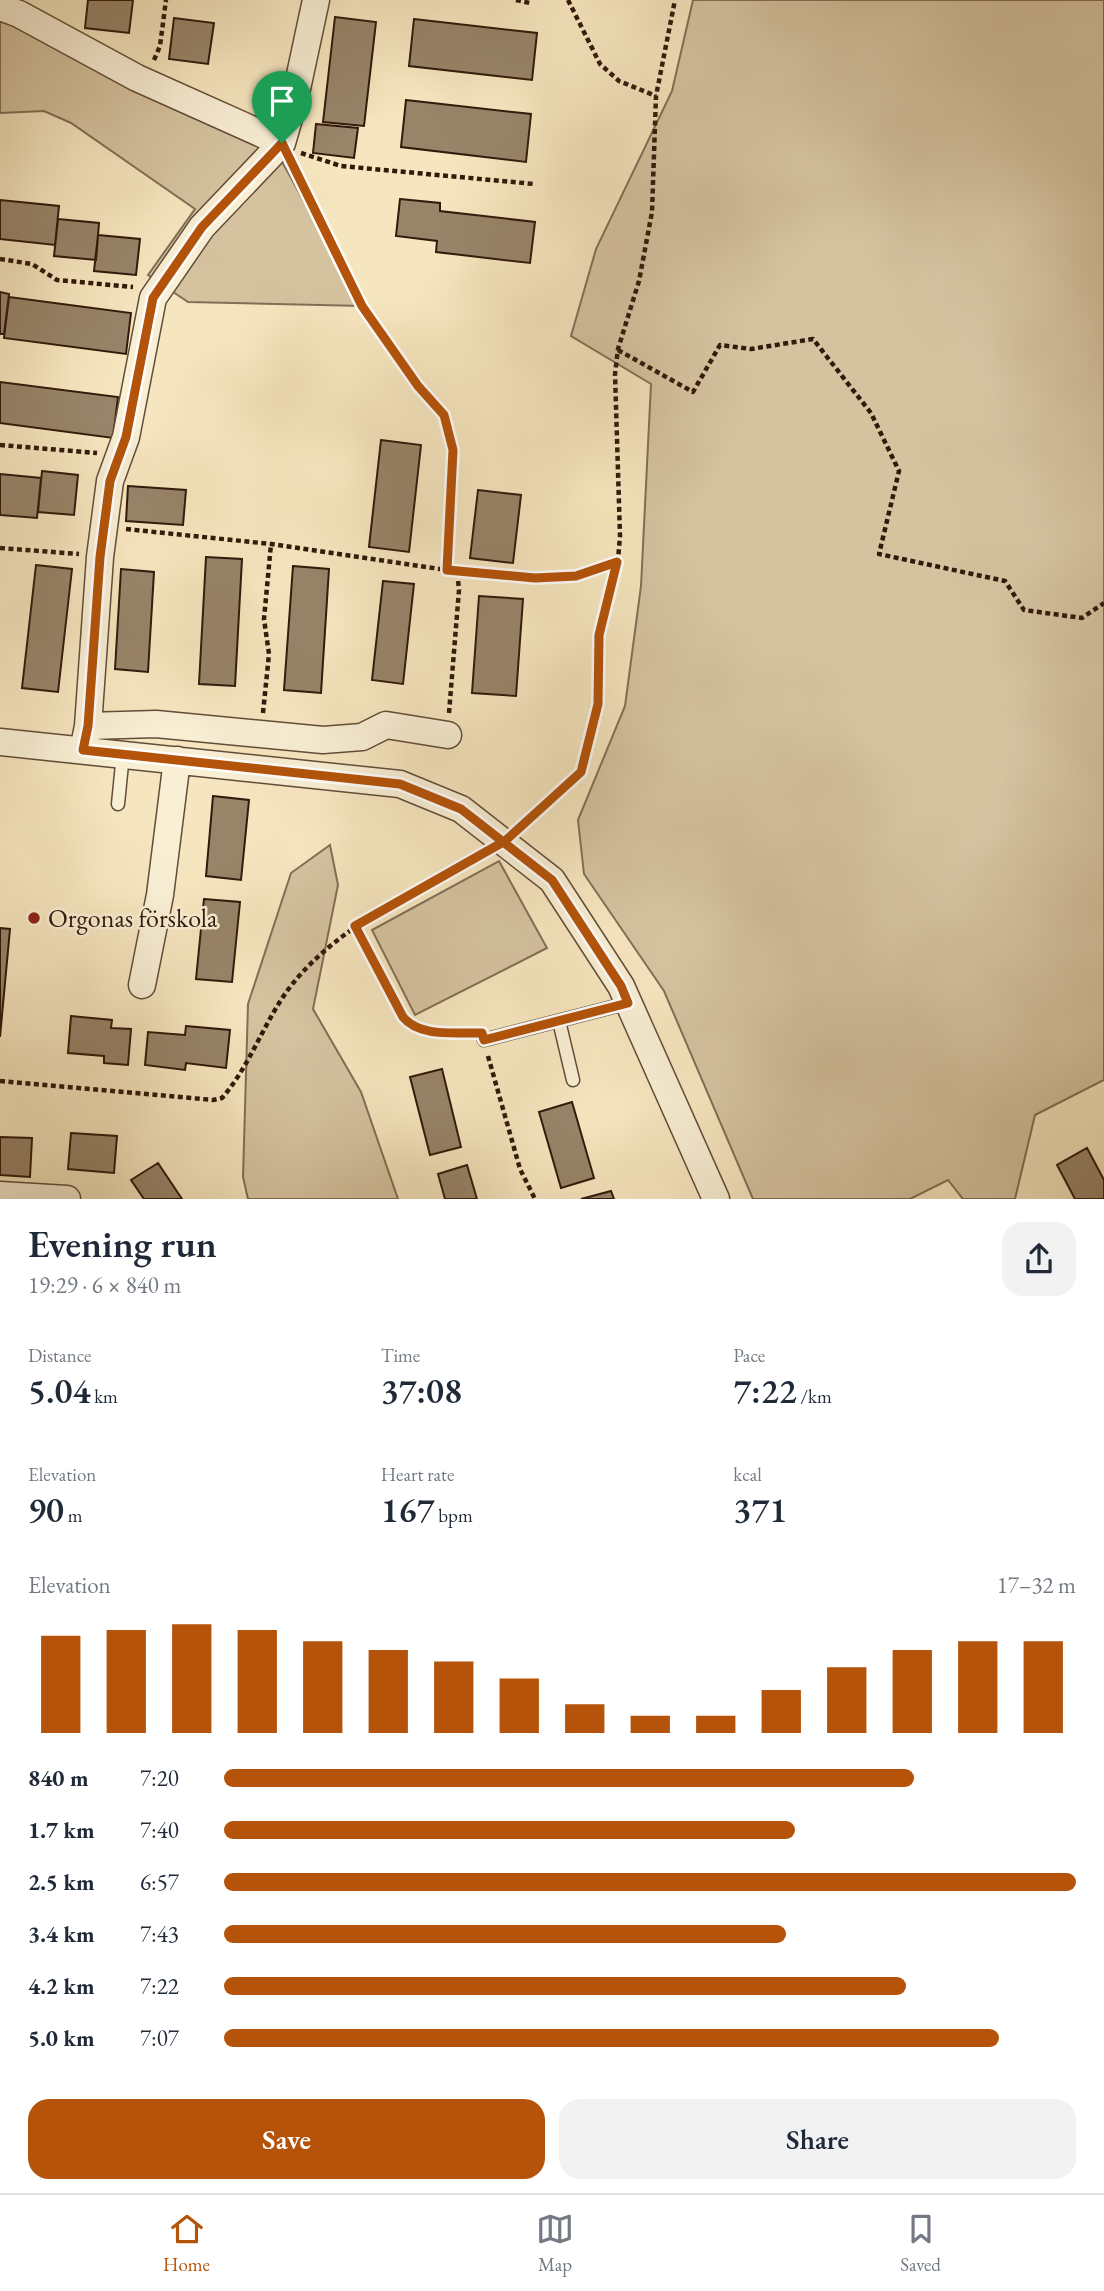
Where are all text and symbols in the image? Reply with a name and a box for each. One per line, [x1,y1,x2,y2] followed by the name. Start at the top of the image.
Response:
[252,71,312,143] pin
[263,82,301,120] icon: arrive
[48,901,218,935] place label: Orgonas förskola
[26,910,42,926] marker: Orgonas förskola
[28,1219,217,1268] text: Evening run
[1002,1222,1076,1296] button: share
[28,1270,181,1300] text: 19:29 · 6 × 840 m
[28,1343,91,1368] text: Distance
[381,1343,420,1368] text: Time
[733,1343,765,1368] text: Pace
[28,1368,90,1413] text: 5.04
[381,1368,462,1413] text: 37:08
[733,1368,797,1413] text: 7:22
[90,1384,118,1409] text: km
[797,1384,832,1409] text: /km
[28,1462,96,1487] text: Elevation
[381,1462,454,1487] text: Heart rate
[733,1462,762,1487] text: kcal
[28,1487,64,1532] text: 90
[381,1487,435,1532] text: 167
[733,1487,787,1532] text: 371
[64,1503,83,1528] text: m
[435,1503,473,1528] text: bpm
[28,1570,111,1600] text: Elevation
[997,1570,1076,1600] text: 17–32 m
[28,1763,89,1793] text: 840 m
[140,1763,179,1793] text: 7:20
[28,1815,95,1845] text: 1.7 km
[140,1815,179,1845] text: 7:40
[28,1867,95,1897] text: 2.5 km
[140,1867,179,1897] text: 6:57
[28,1919,95,1949] text: 3.4 km
[140,1919,179,1949] text: 7:43
[28,1971,95,2001] text: 4.2 km
[140,1971,179,2001] text: 7:22
[28,2023,95,2053] text: 5.0 km
[140,2023,179,2053] text: 7:07
[28,2099,545,2179] button: Save
[559,2099,1076,2179] button: Share
[163,2210,210,2277] tab: Home
[536,2210,574,2277] tab: Map
[900,2210,941,2277] tab: Saved

